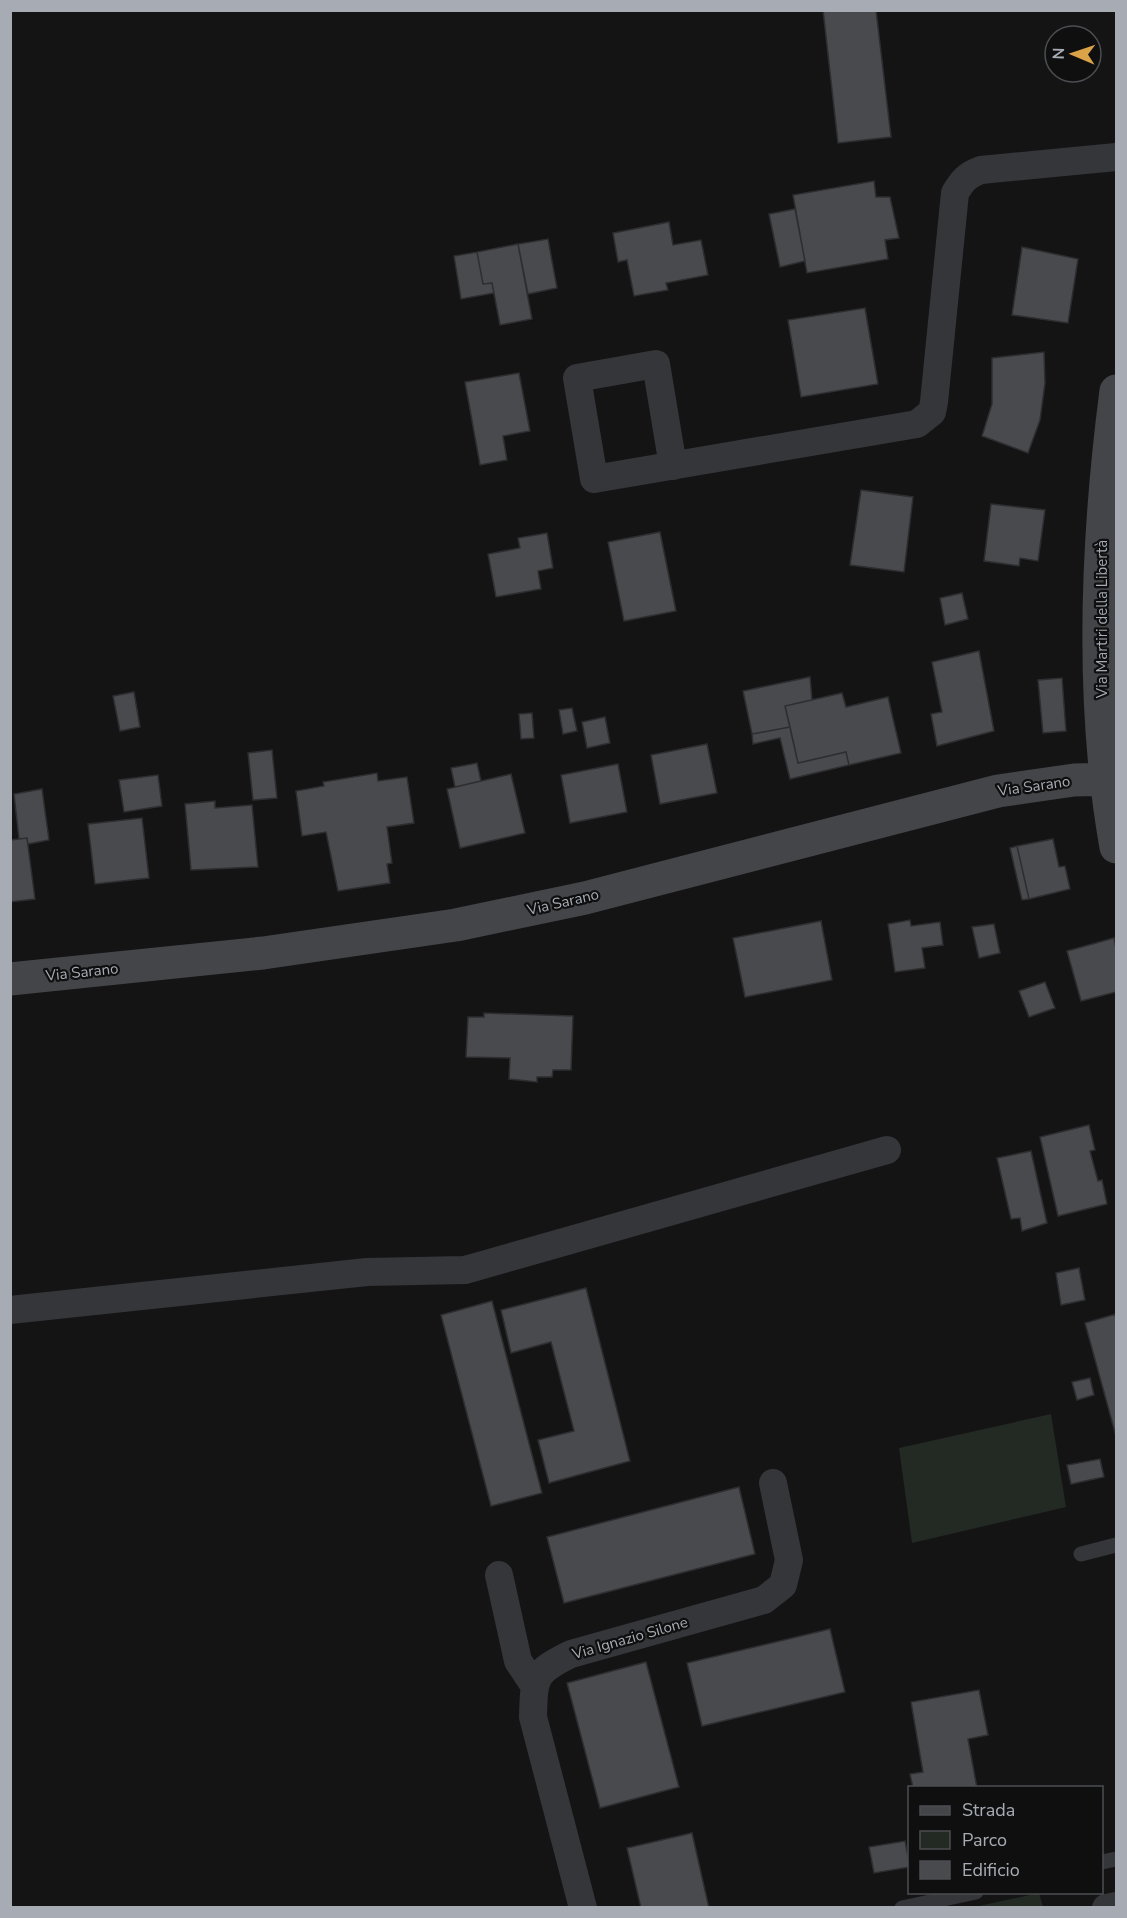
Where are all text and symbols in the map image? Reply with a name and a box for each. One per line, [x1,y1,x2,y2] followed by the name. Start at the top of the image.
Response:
[1043,24,1103,84] north arrow
[1048,47,1070,60] text: N
[1092,540,1112,699] street label: Via Martiri della Libertà
[996,771,1071,801] street label: Via Sarano
[524,884,601,920] street label: Via Sarano
[44,958,119,986] street label: Via Sarano
[569,1612,690,1664] street label: Via Ignazio Silone
[908,1786,1103,1894] legend
[962,1798,1015,1822] text: Strada
[962,1828,1007,1852] text: Parco
[962,1858,1020,1882] text: Edificio

